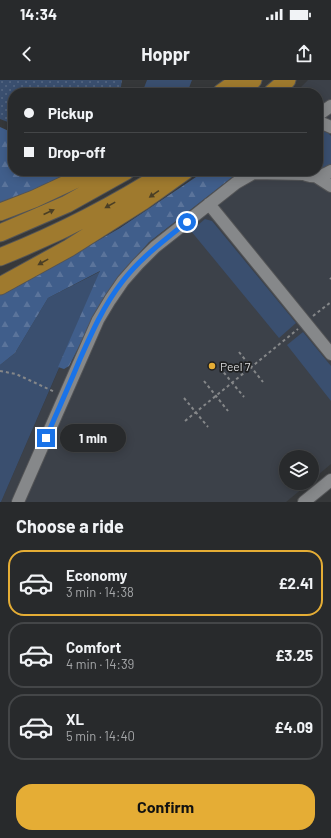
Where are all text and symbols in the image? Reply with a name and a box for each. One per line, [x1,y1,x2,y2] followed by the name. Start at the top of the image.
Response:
[20,5,57,23] text: 14:34
[16,43,38,65] icon: back
[141,43,190,65] text: Hoppr
[293,43,315,65] icon: share
[48,104,94,122] text: Pickup
[48,143,106,161] text: Drop-off
[149,190,159,198] one-way arrow
[104,202,116,209] one-way arrow
[43,209,54,215] one-way arrow
[178,213,196,231] route start
[37,258,49,265] one-way arrow
[220,359,251,373] place label: Peel 7
[207,361,217,371] marker: Peel 7
[60,424,126,452] callout: 1 min
[37,429,55,447] route end
[79,430,107,446] text: 1 min
[279,450,319,490] map controls
[279,450,319,490] button: layers
[16,515,124,537] text: Choose a ride
[18,565,54,601] icon: car
[66,566,127,584] text: Economy
[278,574,313,592] text: £2.41
[66,584,134,600] text: 3 min · 14:38
[18,637,54,673] icon: car
[66,638,121,656] text: Comfort
[275,646,313,664] text: £3.25
[66,656,134,672] text: 4 min · 14:39
[18,709,54,745] icon: car
[66,710,84,728] text: XL
[275,718,313,736] text: £4.09
[66,728,135,744] text: 5 min · 14:40
[16,784,315,830] button: Confirm

